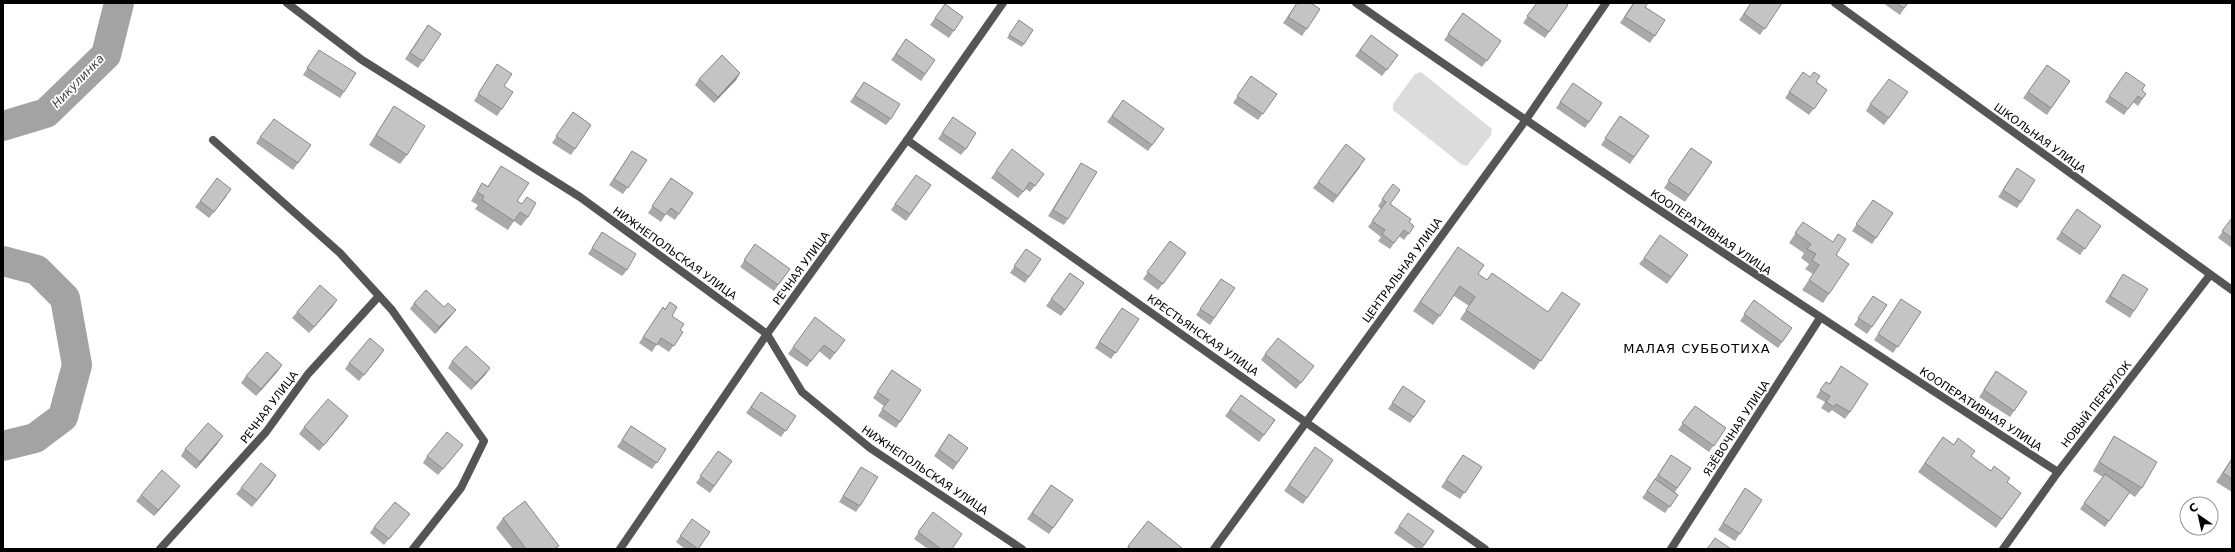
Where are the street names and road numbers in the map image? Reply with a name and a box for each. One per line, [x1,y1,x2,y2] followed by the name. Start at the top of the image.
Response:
[1991,101,2089,176] street label: ШКОЛЬНАЯ УЛИЦА
[1648,187,1774,278] street label: КООПЕРАТИВНАЯ УЛИЦА
[610,204,739,303] street label: НИЖНЕПОЛЬСКАЯ УЛИЦА
[1360,215,1445,325] street label: ЦЕНТРАЛЬНАЯ УЛИЦА
[770,229,833,307] street label: РЕЧНАЯ УЛИЦА
[1145,292,1261,379] street label: КРЕСТЬЯНСКАЯ УЛИЦА
[2059,358,2134,450] street label: НОВЫЙ ПЕРЕУЛОК
[1917,365,2045,454] street label: КООПЕРАТИВНАЯ УЛИЦА
[238,368,301,446] street label: РЕЧНАЯ УЛИЦА
[1701,378,1773,479] street label: ЯЗЁВОЧНАЯ УЛИЦА
[859,423,991,518] street label: НИЖНЕПОЛЬСКАЯ УЛИЦА

